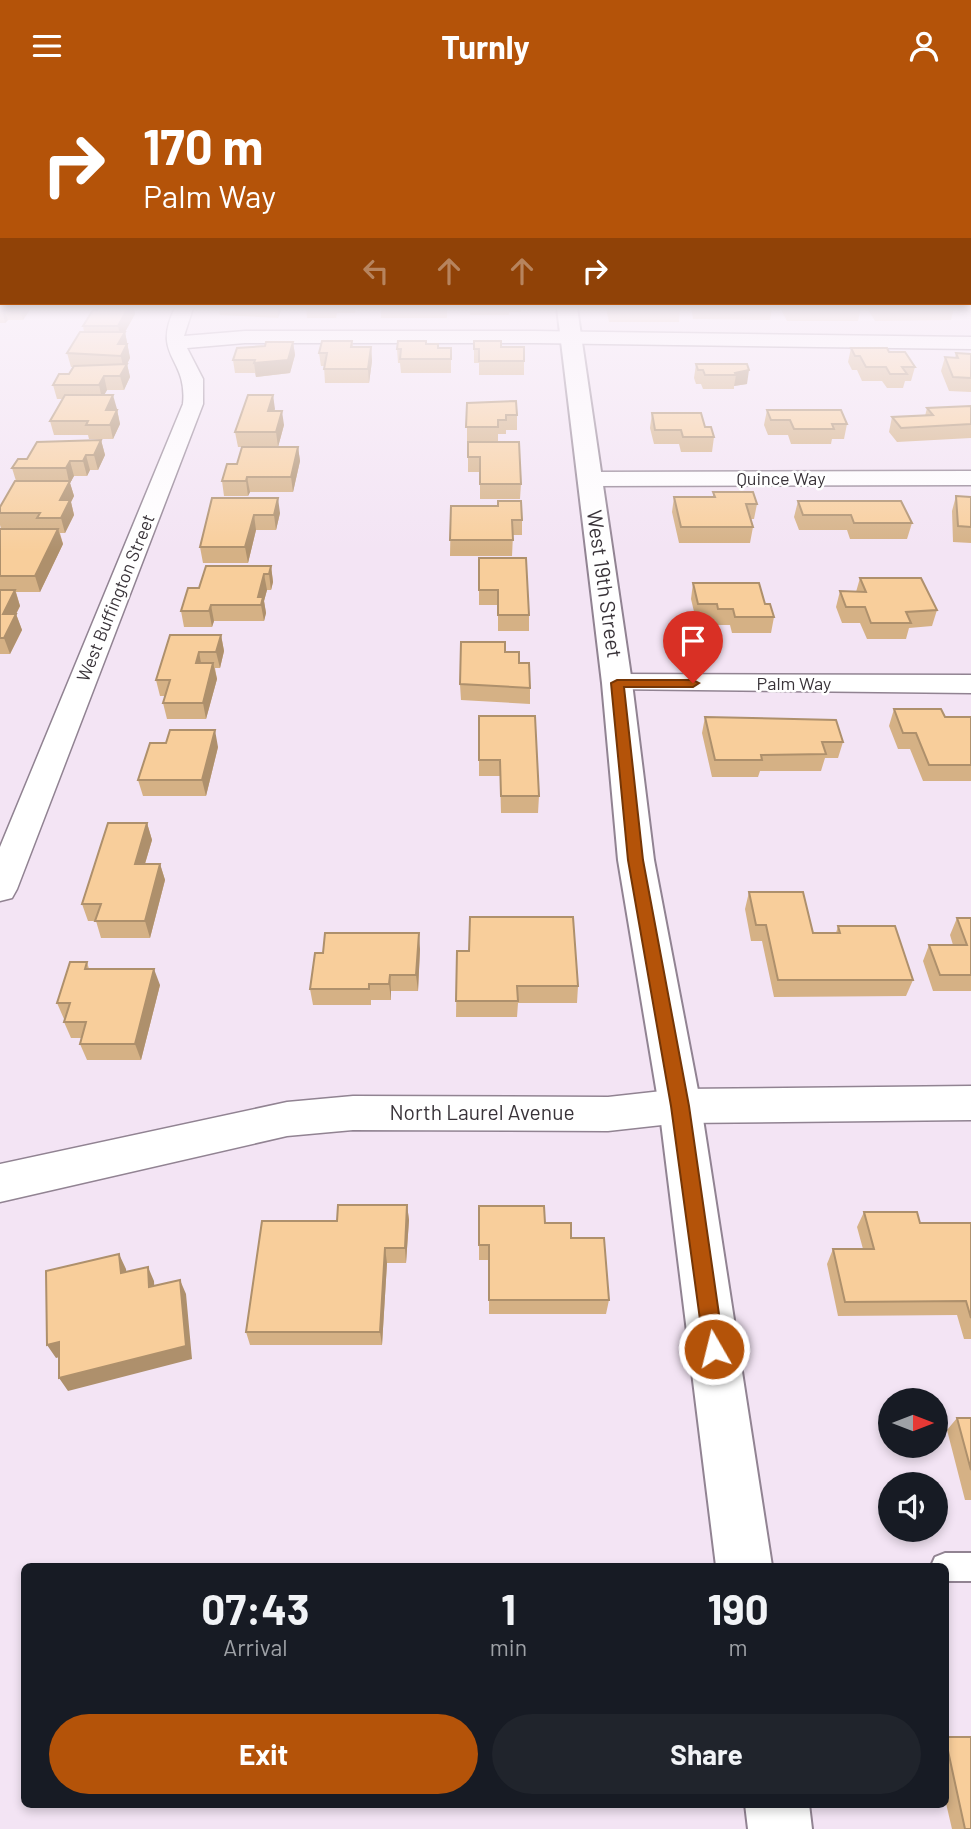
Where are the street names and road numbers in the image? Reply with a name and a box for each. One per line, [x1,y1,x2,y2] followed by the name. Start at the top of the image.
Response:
[736,467,826,489] street label: Quince Way
[583,508,628,659] street label: West 19th Street
[71,511,159,685] street label: West Buffington Street
[757,672,831,694] street label: Palm Way
[389,1099,575,1124] street label: North Laurel Avenue

